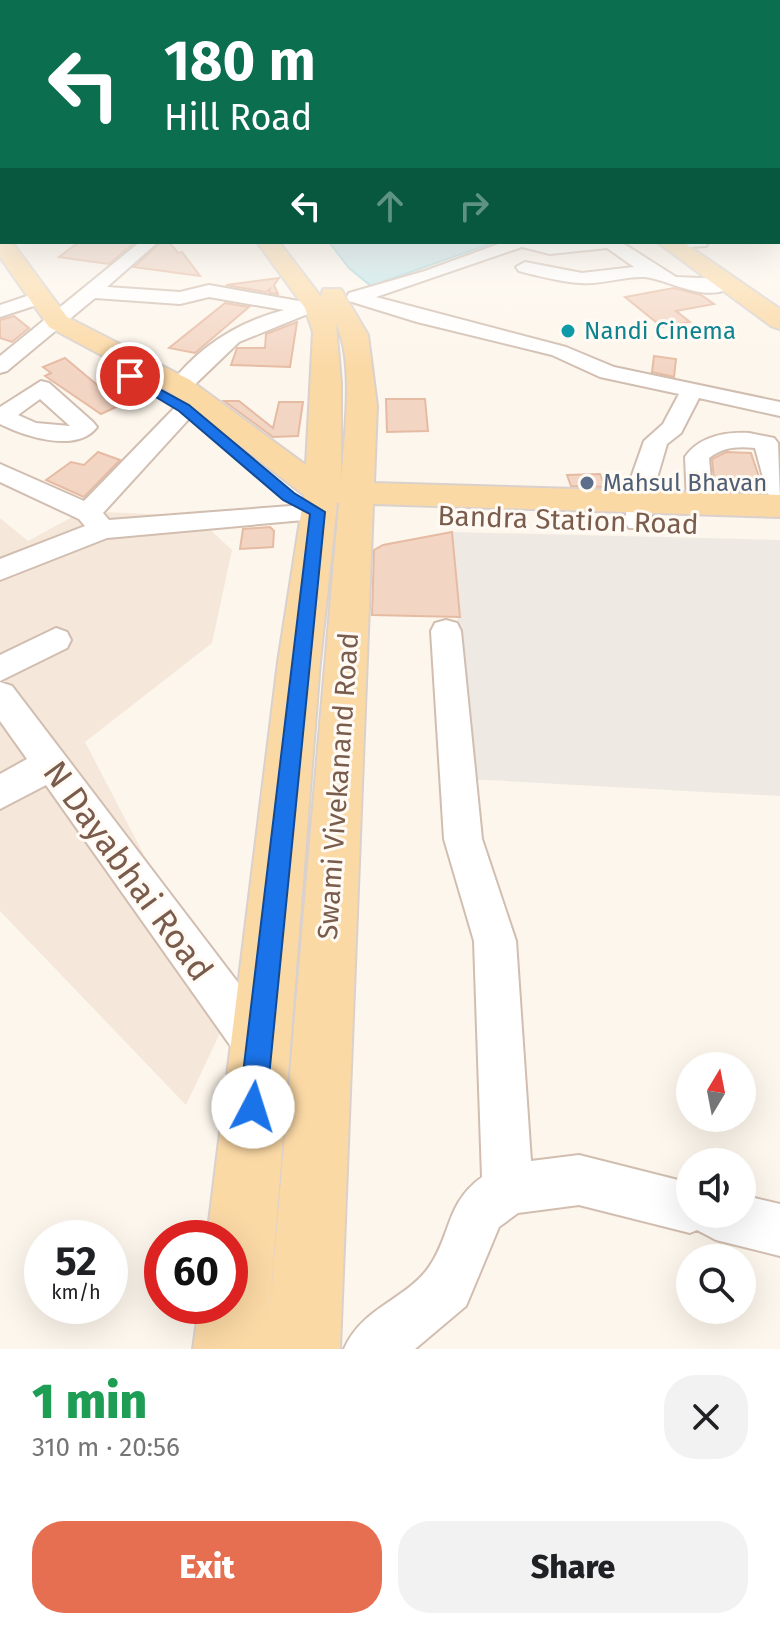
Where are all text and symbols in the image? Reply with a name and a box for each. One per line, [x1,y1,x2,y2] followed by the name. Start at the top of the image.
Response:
[164,28,316,95] text: 180 m
[32,32,136,136] icon: left
[164,96,312,140] text: Hill Road
[284,184,328,228] icon: left
[368,184,412,228] icon: ahead
[452,184,496,228] icon: right
[584,317,736,345] place label: Nandi Cinema
[559,322,577,340] marker: Nandi Cinema
[96,342,164,410] pin
[108,354,152,398] icon: arrive
[603,469,767,497] place label: Mahsul Bhavan
[578,474,596,492] marker: Mahsul Bhavan
[437,499,699,541] street label: Bandra Station Road
[311,631,365,941] street label: Swami Vivekanand Road
[34,753,222,989] street label: N Dayabhai Road
[676,1052,756,1132] north arrow
[676,1052,756,1324] map controls
[211,1065,295,1149] position arrow
[676,1148,756,1228] button: sound
[144,1220,248,1324] speed limit sign: 60
[55,1238,97,1286] text: 52
[676,1244,756,1324] button: search
[51,1280,101,1304] text: km/h
[32,1373,147,1431] text: 1 min
[664,1375,748,1459] button: close
[32,1432,180,1463] text: 310 m · 20:56
[32,1521,382,1613] button: Exit
[398,1521,748,1613] button: Share

